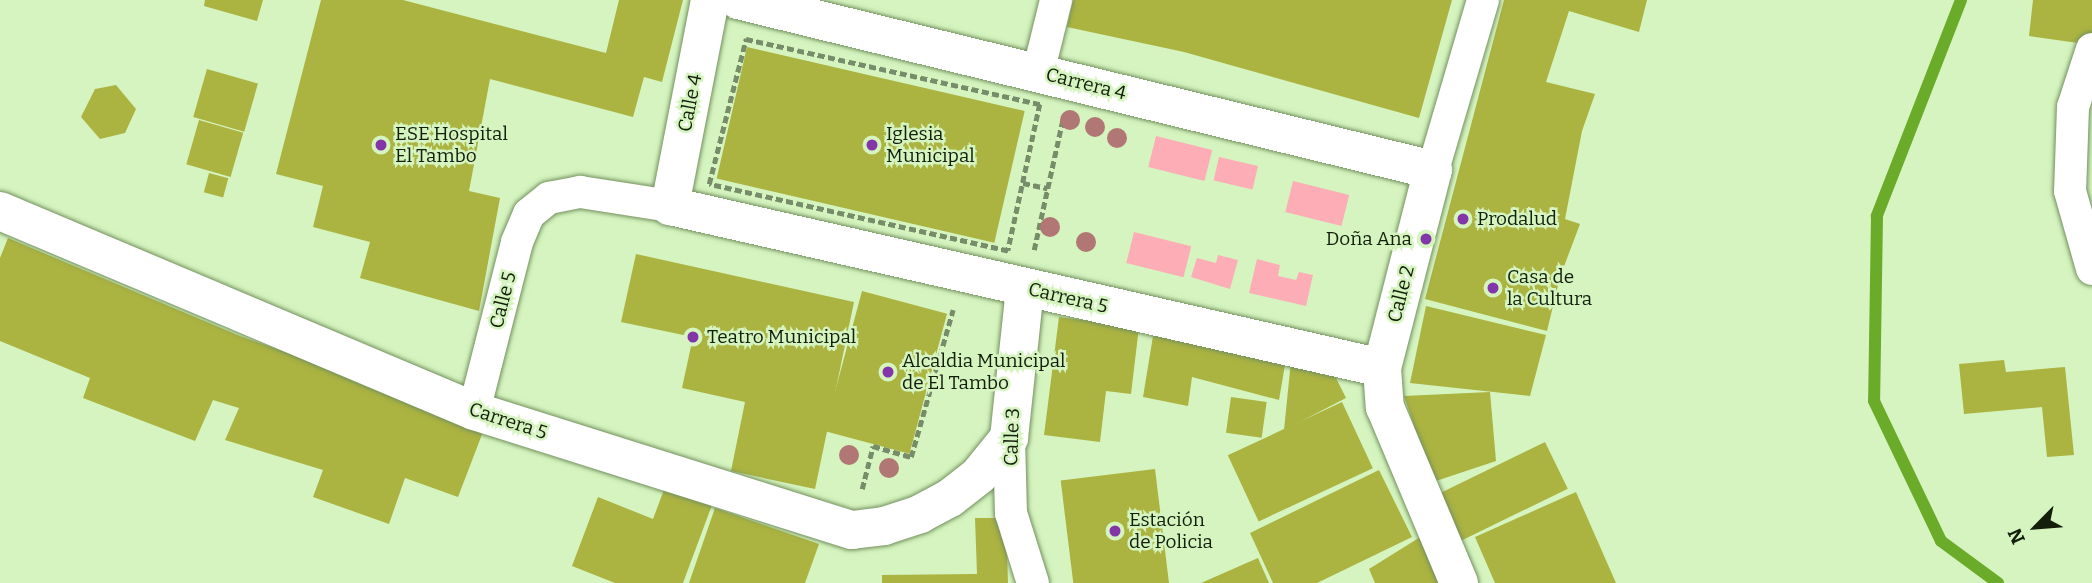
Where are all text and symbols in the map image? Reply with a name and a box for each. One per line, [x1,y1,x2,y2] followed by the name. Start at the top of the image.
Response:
[1044,63,1128,105] street label: Carrera 4
[673,72,707,134] street label: Calle 4
[395,123,508,167] place label: ESE Hospital El Tambo
[886,123,975,167] place label: Iglesia Municipal
[373,137,389,153] marker: ESE Hospital El Tambo
[864,137,880,153] marker: Iglesia Municipal
[1477,208,1557,230] place label: Prodalud
[1455,211,1471,227] marker: Prodalud
[1326,228,1412,250] place label: Doña Ana
[1418,231,1434,247] marker: Doña Ana
[1383,263,1419,325] street label: Calle 2
[1507,266,1592,310] place label: Casa de la Cultura
[485,269,521,331] street label: Calle 5
[1026,278,1110,318] street label: Carrera 5
[1485,280,1501,296] marker: Casa de la Cultura
[707,326,856,348] place label: Teatro Municipal
[685,329,701,345] marker: Teatro Municipal
[902,350,1066,394] place label: Alcaldia Municipal de El Tambo
[880,364,896,380] marker: Alcaldia Municipal de El Tambo
[466,398,550,444] street label: Carrera 5
[1000,408,1024,466] street label: Calle 3
[2001,492,2071,562] north arrow
[1129,509,1213,553] place label: Estación de Policia
[1107,523,1123,539] marker: Estación de Policia
[2003,525,2030,548] text: N

